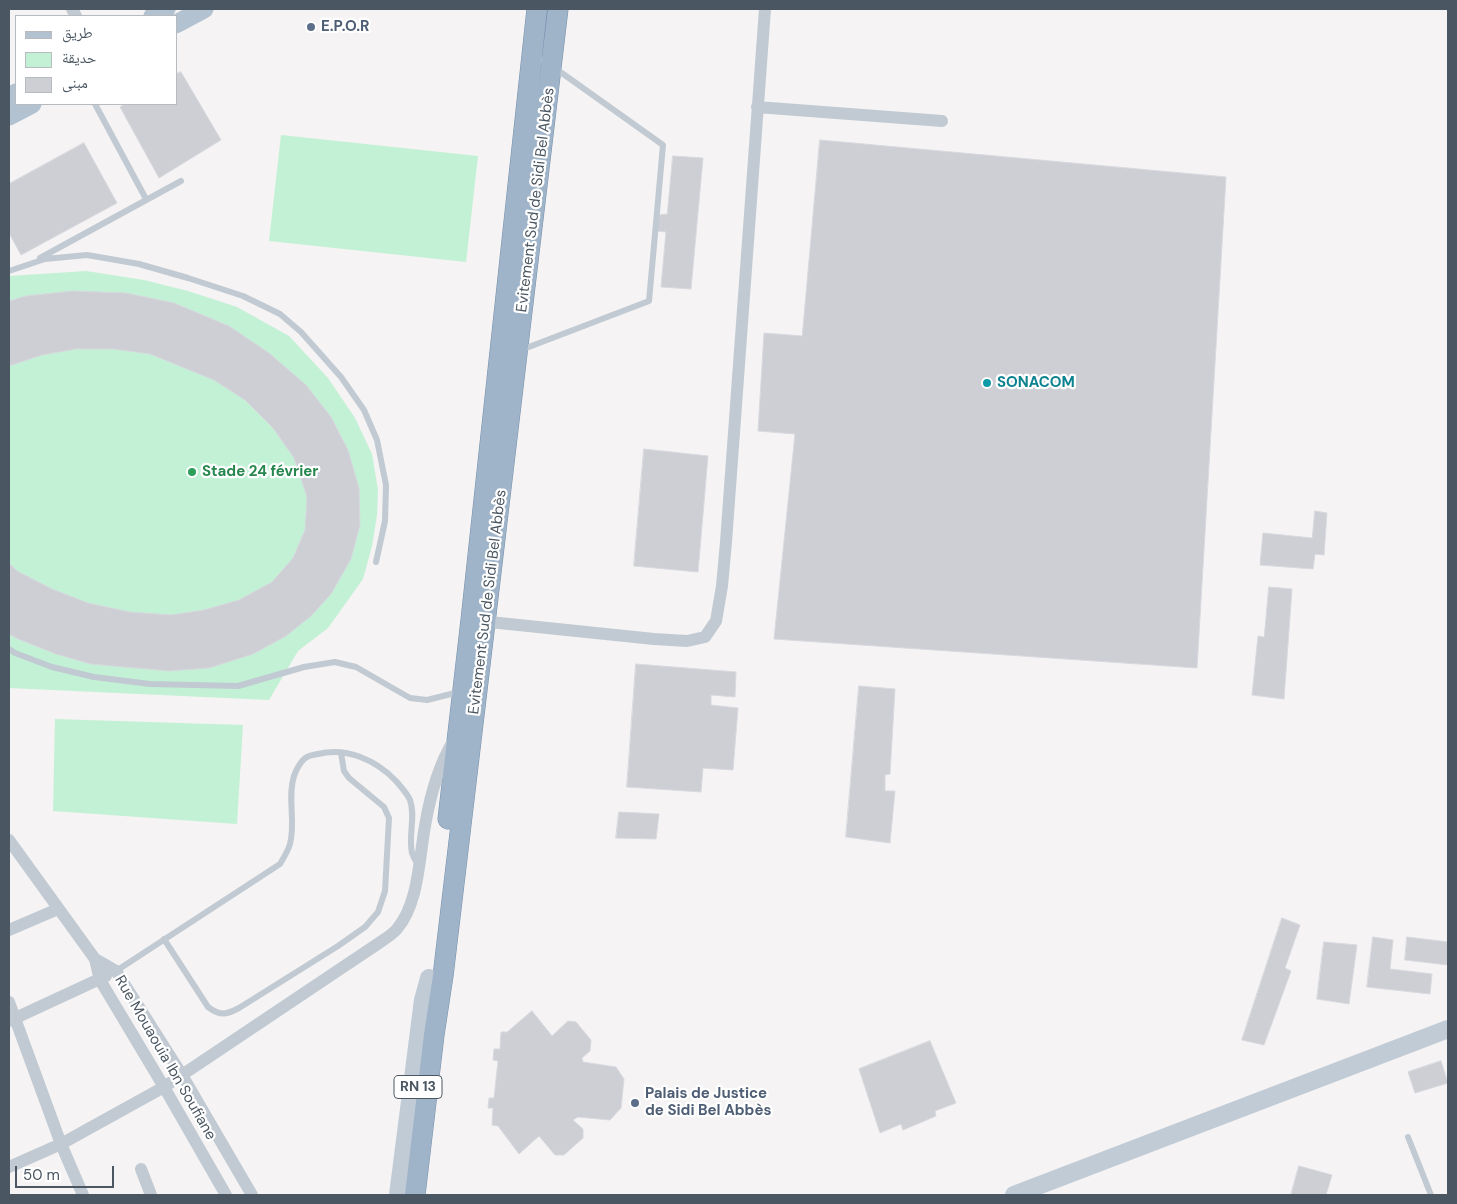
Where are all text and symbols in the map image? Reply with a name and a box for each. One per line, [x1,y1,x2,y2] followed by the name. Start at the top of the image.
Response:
[15,15,178,105] legend
[321,18,370,36] place label: E.P.O.R
[305,21,317,33] marker: E.P.O.R
[62,23,93,43] text: طريق
[62,48,96,68] text: حديقة
[62,73,88,93] text: مبنى
[513,87,559,313] street label: Evitement Sud de Sidi Bel Abbès
[997,374,1075,392] place label: SONACOM
[981,377,993,389] marker: SONACOM
[202,463,318,481] place label: Stade 24 février
[186,466,198,478] marker: Stade 24 février
[465,489,511,715] street label: Evitement Sud de Sidi Bel Abbès
[110,973,220,1143] street label: Rue Mouaouia Ibn Soufiane
[394,1076,442,1098] road number: RN 13
[645,1085,771,1120] place label: Palais de Justice de Sidi Bel Abbès
[629,1097,641,1109] marker: Palais de Justice de Sidi Bel Abbès
[18,1156,116,1188] scale bar
[23,1165,60,1185] text: 50 m

